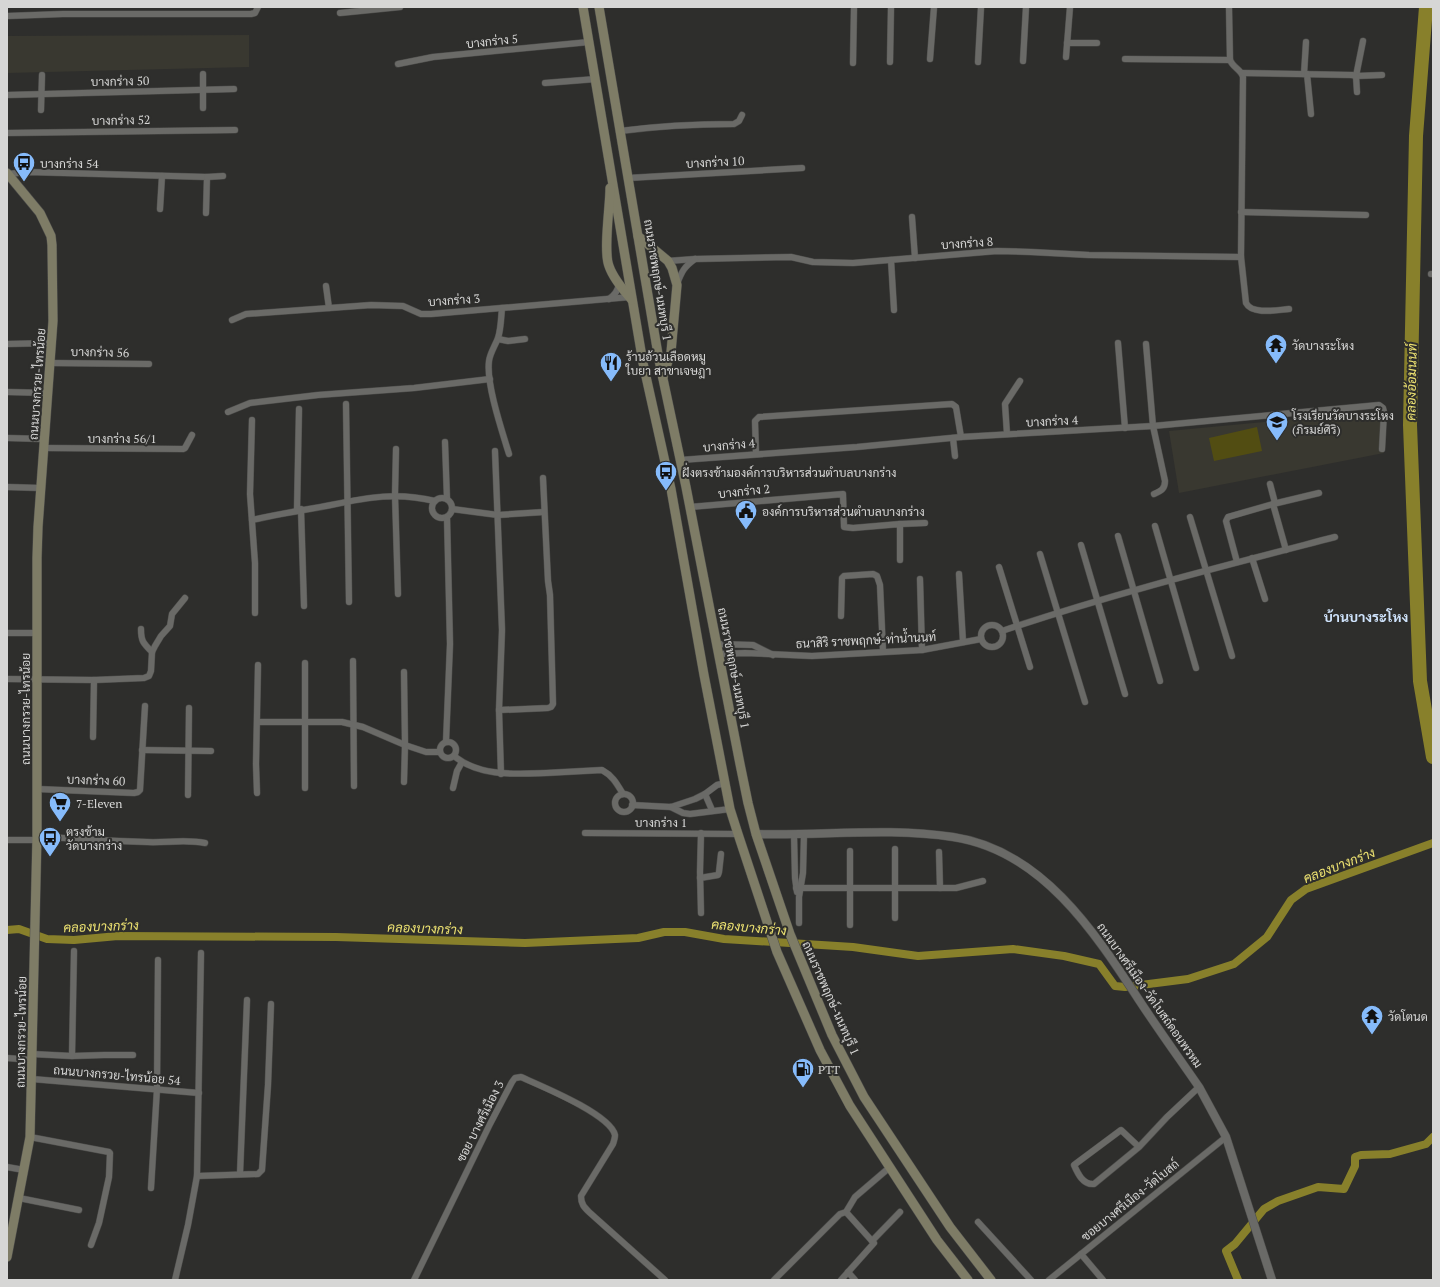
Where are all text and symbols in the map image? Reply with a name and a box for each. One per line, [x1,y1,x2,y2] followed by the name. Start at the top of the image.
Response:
[465,31,519,51] street label: บางกร่าง 5
[91,73,149,89] street label: บางกร่าง 50
[92,112,150,128] street label: บางกร่าง 52
[11,150,37,183] bus stop icon: บางกร่าง 54
[685,153,745,171] street label: บางกร่าง 10
[40,156,99,171] place label: บางกร่าง 54
[639,218,675,342] street label: ถนนราชพฤกษ์-นนทบุรี 1
[940,234,994,252] street label: บางกร่าง 8
[427,291,481,309] street label: บางกร่าง 3
[26,328,48,440] street label: ถนนบางกรวย-ไทรน้อย
[1263,332,1289,365] temple icon: วัดบางระโหง
[1292,338,1354,353] place label: วัดบางระโหง
[1401,341,1421,421] water label: คลองอ้อมนนท์
[71,344,130,360] street label: บางกร่าง 56
[625,349,711,379] place label: ร้านอ้วนเลือดหมู ใบยา สาขาเจษฎา
[598,350,624,383] restaurant icon: ร้านอ้วนเลือดหมู ใบยา สาขาเจษฎา
[1291,408,1394,437] place label: โรงเรียนวัดบางระโหง (ภิรมย์ศิริ)
[1264,409,1290,442] school or university icon: โรงเรียนวัดบางระโหง (ภิรมย์ศิริ)
[1025,412,1079,430] street label: บางกร่าง 4
[87,431,157,446] street label: บางกร่าง 56/1
[702,435,756,455] street label: บางกร่าง 4
[653,459,679,492] bus stop icon: ฝั่งตรงข้ามองค์การบริหารส่วนตำบลบางกร่าง
[682,462,896,480] place label: ฝั่งตรงข้ามองค์การบริหารส่วนตำบลบางกร่าง
[717,481,771,501] street label: บางกร่าง 2
[733,498,759,531] public building icon: องค์การบริหารส่วนตำบลบางกร่าง
[762,504,925,519] place label: องค์การบริหารส่วนตำบลบางกร่าง
[713,606,753,730] street label: ถนนราชพฤกษ์-นนทบุรี 1
[1324,607,1408,626] district label: บ้านบางระโหง
[795,626,937,651] street label: ธนาสิริ ราชพฤกษ์-ท่าน้ำนนท์
[18,653,33,765] street label: ถนนบางกรวย-ไทรน้อย
[66,771,126,789] street label: บางกร่าง 60
[47,790,73,823] supermarket icon: 7-Eleven
[76,796,122,811] place label: 7-Eleven
[635,815,687,830] street label: บางกร่าง 1
[66,824,122,853] place label: ตรงข้าม วัดบางกร่าง
[37,825,63,858] bus stop icon: ตรงข้าม วัดบางกร่าง
[1301,843,1378,887] water label: คลองบางกร่าง
[711,915,787,939] water label: คลองบางกร่าง
[63,916,139,936] water label: คลองบางกร่าง
[387,918,463,938] water label: คลองบางกร่าง
[1094,920,1206,1070] street label: ถนนบางศรีเมือง-วัดโบสถ์ดอนพรหม
[797,939,863,1058] street label: ถนนราชพฤกษ์-นนทบุรี 1
[13,976,29,1088] street label: ถนนบางกรวย-ไทรน้อย
[1359,1003,1385,1036] temple icon: วัดโตนด
[1388,1009,1428,1024] place label: วัดโตนด
[790,1056,816,1089] fuel station icon: PTT
[53,1062,182,1088] street label: ถนนบางกรวย-ไทรน้อย 54
[818,1062,841,1077] place label: PTT
[453,1078,507,1164] street label: ซอย บางศรีเมือง 3
[1078,1156,1182,1244] street label: ซอยบางศรีเมือง-วัดโบสถ์

